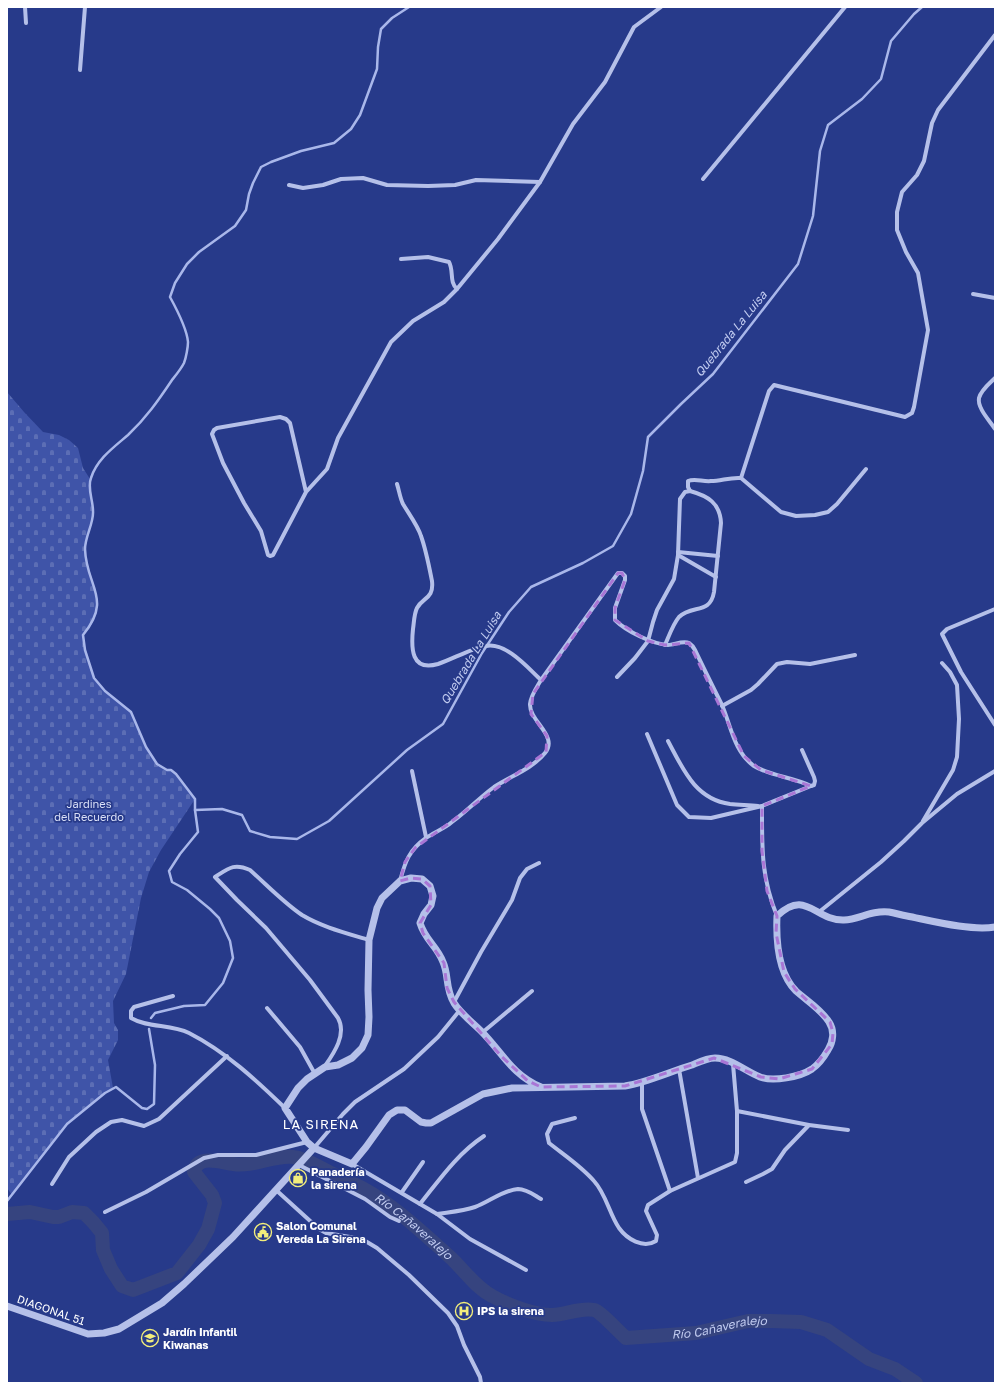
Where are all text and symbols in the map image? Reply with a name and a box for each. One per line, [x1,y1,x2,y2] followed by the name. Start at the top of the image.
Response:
[691,287,771,380] water label: Quebrada La Luisa
[437,607,505,707] water label: Quebrada La Luisa
[54,797,124,823] park label: Jardines del Recuerdo
[283,1116,359,1132] district label: LA SIRENA
[311,1165,365,1191] place label: Panadería la sirena
[288,1168,308,1188] shop icon: Panadería la sirena
[372,1190,456,1263] water label: Río Cañaveralejo
[276,1219,366,1245] place label: Salon Comunal Vereda La Sirena
[253,1222,273,1242] public building icon: Salon Comunal Vereda La Sirena
[16,1292,87,1327] street label: DIAGONAL 51
[454,1301,474,1321] hospital icon: IPS la sirena
[477,1304,544,1317] place label: IPS la sirena
[671,1313,767,1342] water label: Río Cañaveralejo
[163,1325,238,1351] place label: Jardín Infantil Kiwanas
[140,1328,160,1348] school or university icon: Jardín Infantil Kiwanas

